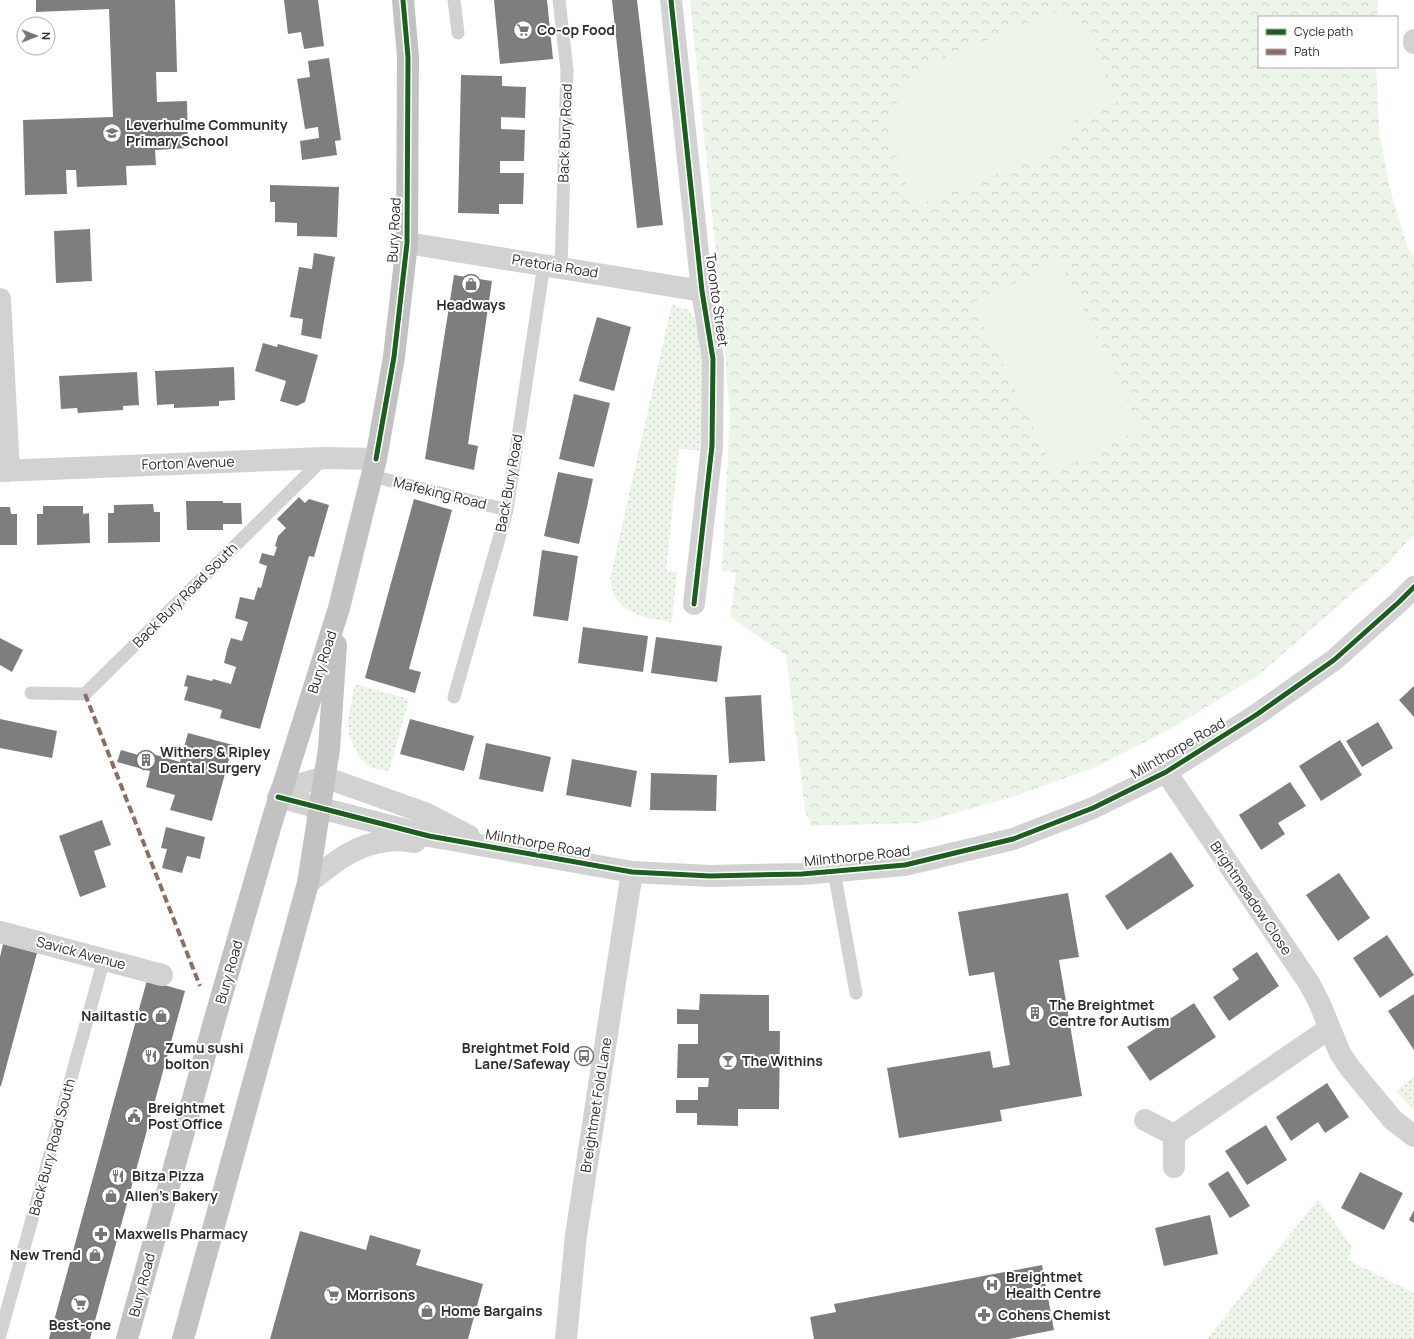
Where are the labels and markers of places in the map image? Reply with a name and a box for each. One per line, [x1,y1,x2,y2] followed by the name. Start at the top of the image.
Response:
[512,19,534,41] supermarket icon: Co-op Food
[537,20,615,39] place label: Co-op Food
[126,115,288,150] place label: Leverhulme Community Primary School
[101,122,123,144] school or university icon: Leverhulme Community Primary School
[460,273,482,295] shop icon: Headways
[437,295,506,314] place label: Headways
[160,742,270,777] place label: Withers & Ripley Dental Surgery
[135,749,157,771] building icon: Withers & Ripley Dental Surgery
[1049,995,1169,1030] place label: The Breightmet Centre for Autism
[1024,1002,1046,1024] building icon: The Breightmet Centre for Autism
[150,1005,172,1027] shop icon: Nailtastic
[81,1006,147,1025] place label: Nailtastic
[165,1038,244,1073] place label: Zumu sushi bolton
[462,1038,570,1073] place label: Breightmet Fold Lane/Safeway
[140,1045,162,1067] restaurant icon: Zumu sushi bolton
[573,1045,595,1067] bus stop icon: Breightmet Fold Lane/Safeway
[717,1050,739,1072] bar icon: The Withins
[742,1051,823,1070] place label: The Withins
[148,1098,225,1133] place label: Breightmet Post Office
[123,1105,145,1127] public building icon: Breightmet Post Office
[107,1165,129,1187] restaurant icon: Bitza Pizza
[132,1166,204,1185] place label: Bitza Pizza
[100,1185,122,1207] shop icon: Allen's Bakery
[125,1186,218,1205] place label: Allen's Bakery
[90,1223,112,1245] pharmacy icon: Maxwells Pharmacy
[115,1224,248,1243] place label: Maxwells Pharmacy
[84,1244,106,1266] shop icon: New Trend
[10,1245,81,1264] place label: New Trend
[1006,1267,1101,1302] place label: Breightmet Health Centre
[981,1274,1003,1296] hospital icon: Breightmet Health Centre
[322,1284,344,1306] supermarket icon: Morrisons
[347,1285,416,1304] place label: Morrisons
[69,1293,91,1315] supermarket icon: Best-one
[416,1300,438,1322] shop icon: Home Bargains
[441,1301,543,1320] place label: Home Bargains
[973,1304,995,1326] pharmacy icon: Cohens Chemist
[998,1305,1111,1324] place label: Cohens Chemist
[49,1315,111,1334] place label: Best-one

